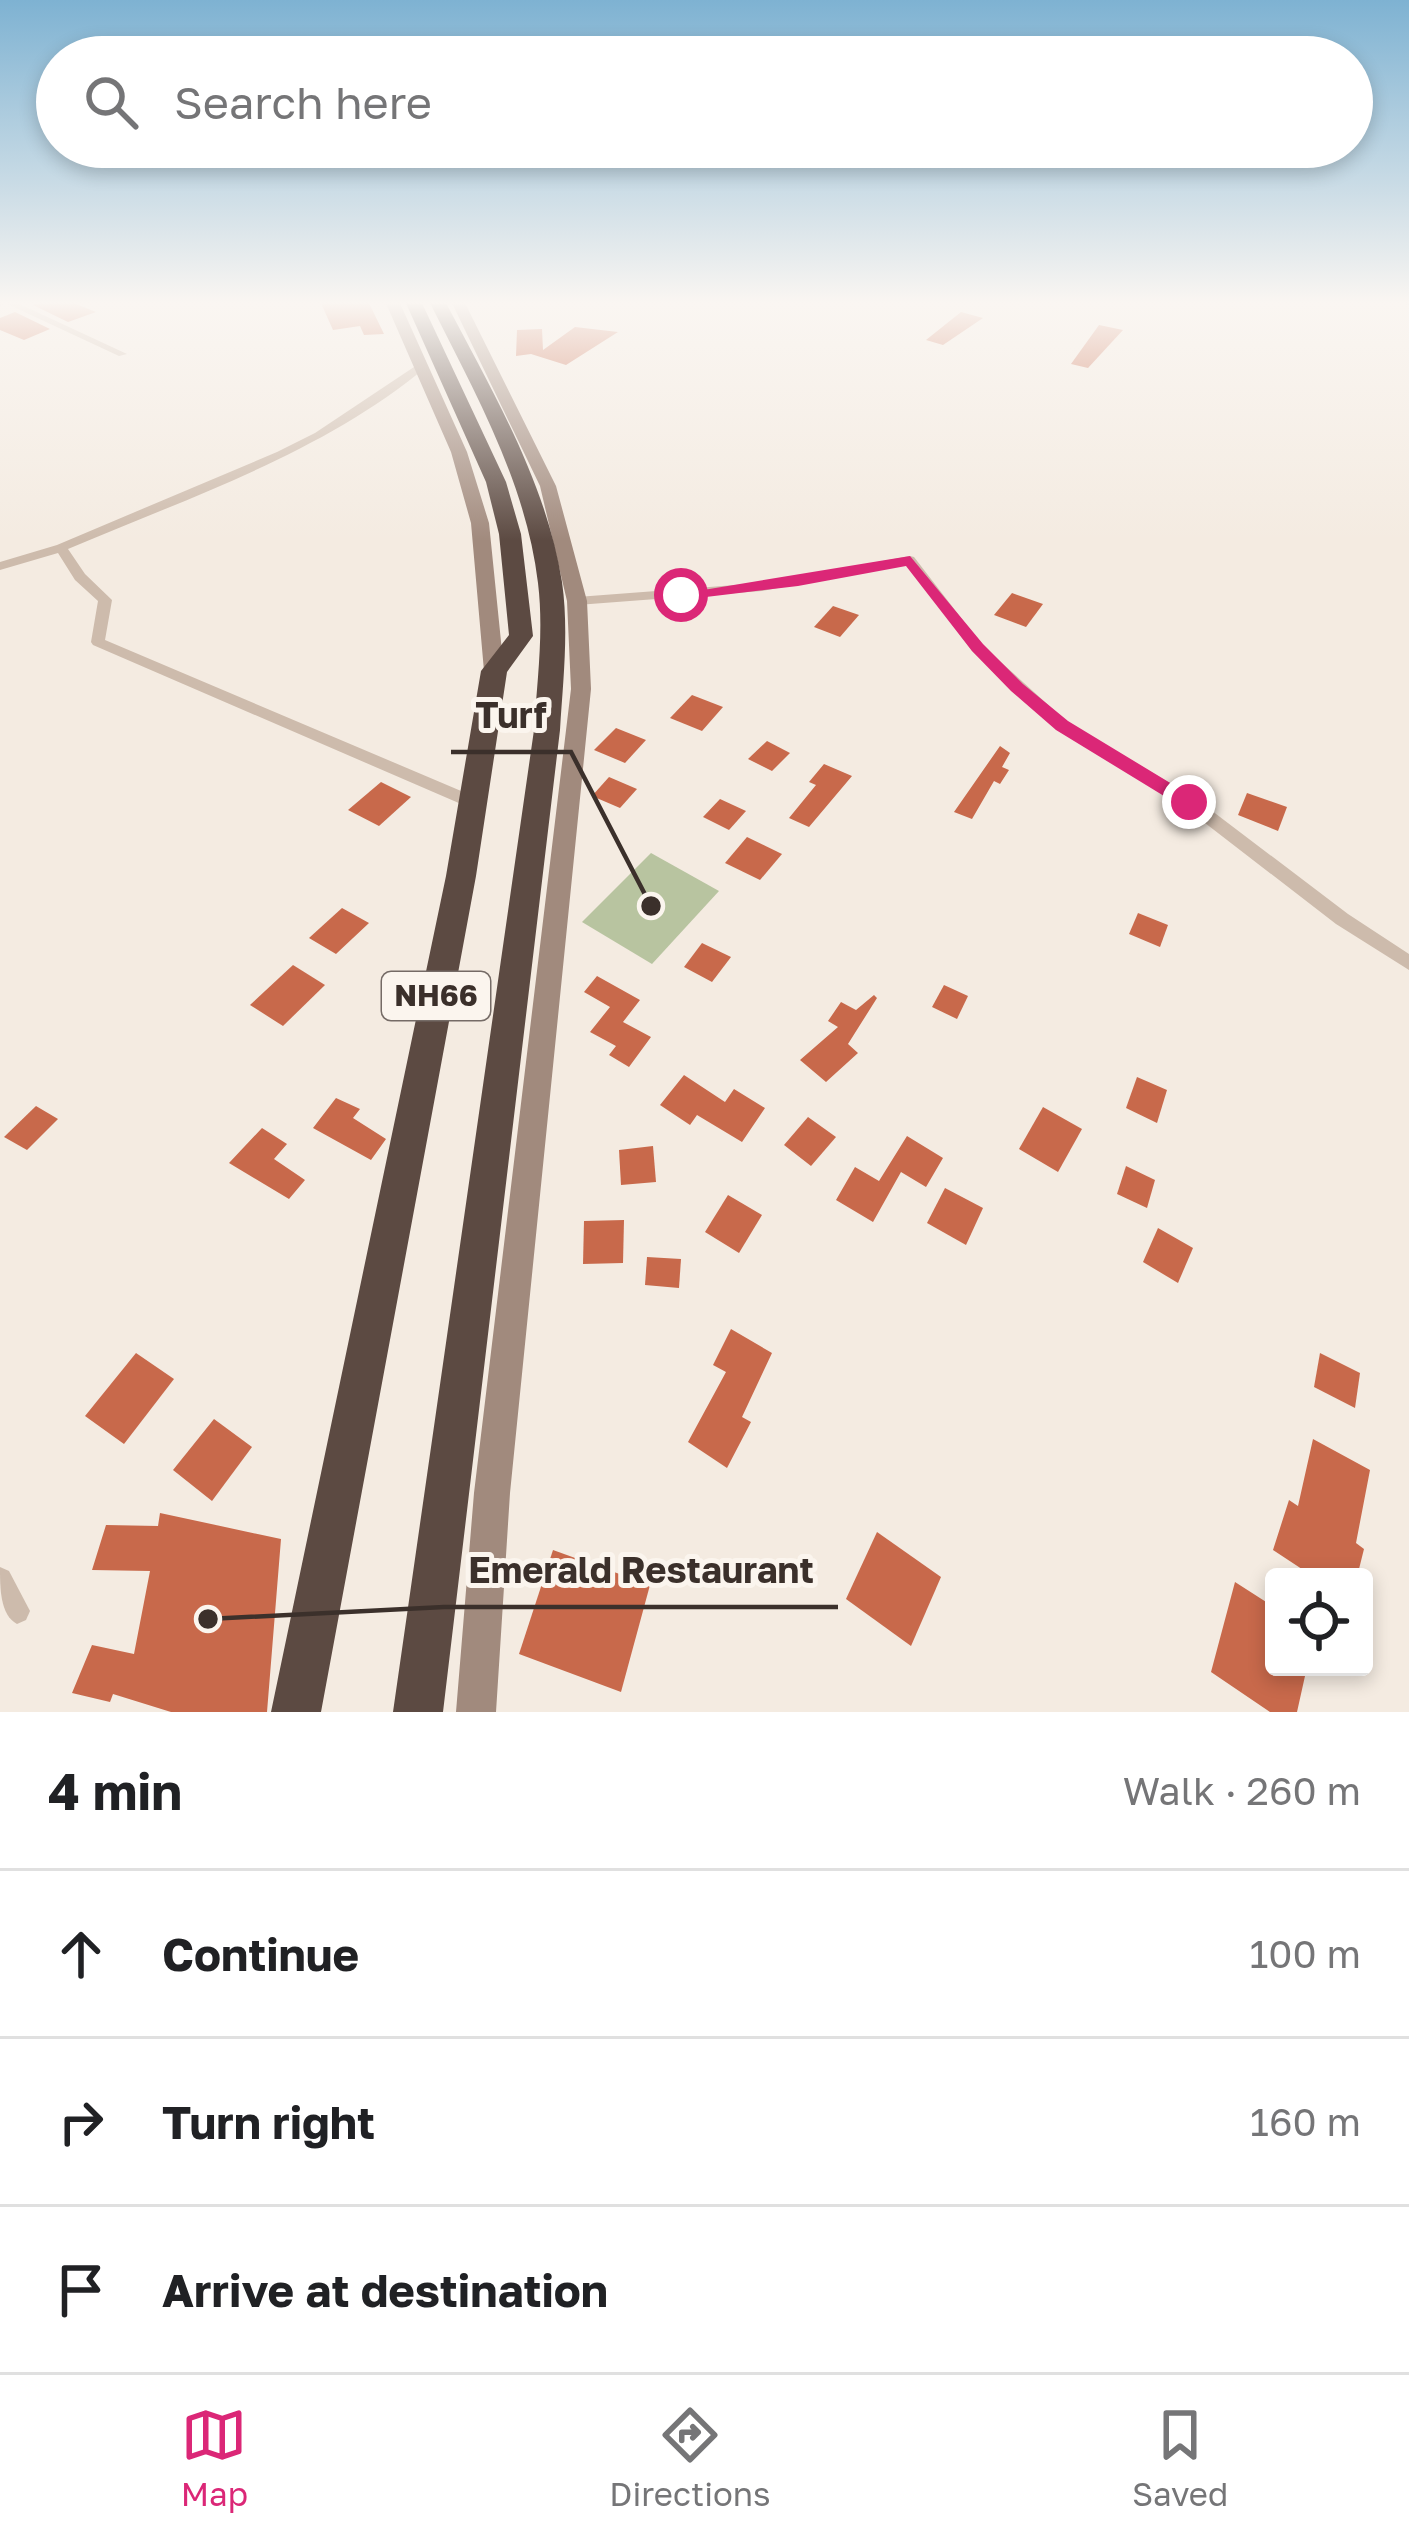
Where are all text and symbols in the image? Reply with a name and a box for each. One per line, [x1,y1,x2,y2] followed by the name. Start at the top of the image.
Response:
[36,36,1373,168] search box
[78,69,144,135] icon: search
[174,75,432,129] text: Search here
[654,568,708,622] route start
[451,680,571,752] callout: Turf
[475,693,547,736] text: Turf
[1162,775,1216,829] route end
[382,972,490,1020] road number: NH66
[444,1535,838,1607] callout: Emerald Restaurant
[468,1548,814,1591] text: Emerald Restaurant
[1265,1568,1373,1676] map controls
[1265,1568,1373,1676] button: locate
[48,1760,182,1821] text: 4 min
[1123,1767,1361,1814] text: Walk · 260 m
[48,1921,114,1987] icon: ahead
[162,1927,359,1981] text: Continue
[1249,1930,1361,1977] text: 100 m
[48,2089,114,2155] icon: right
[162,2095,375,2149] text: Turn right
[1250,2098,1361,2145] text: 160 m
[48,2257,114,2323] icon: arrive
[162,2263,608,2317] text: Arrive at destination
[181,2402,248,2513] tab: Map
[609,2402,771,2513] tab: Directions
[1132,2402,1228,2513] tab: Saved

